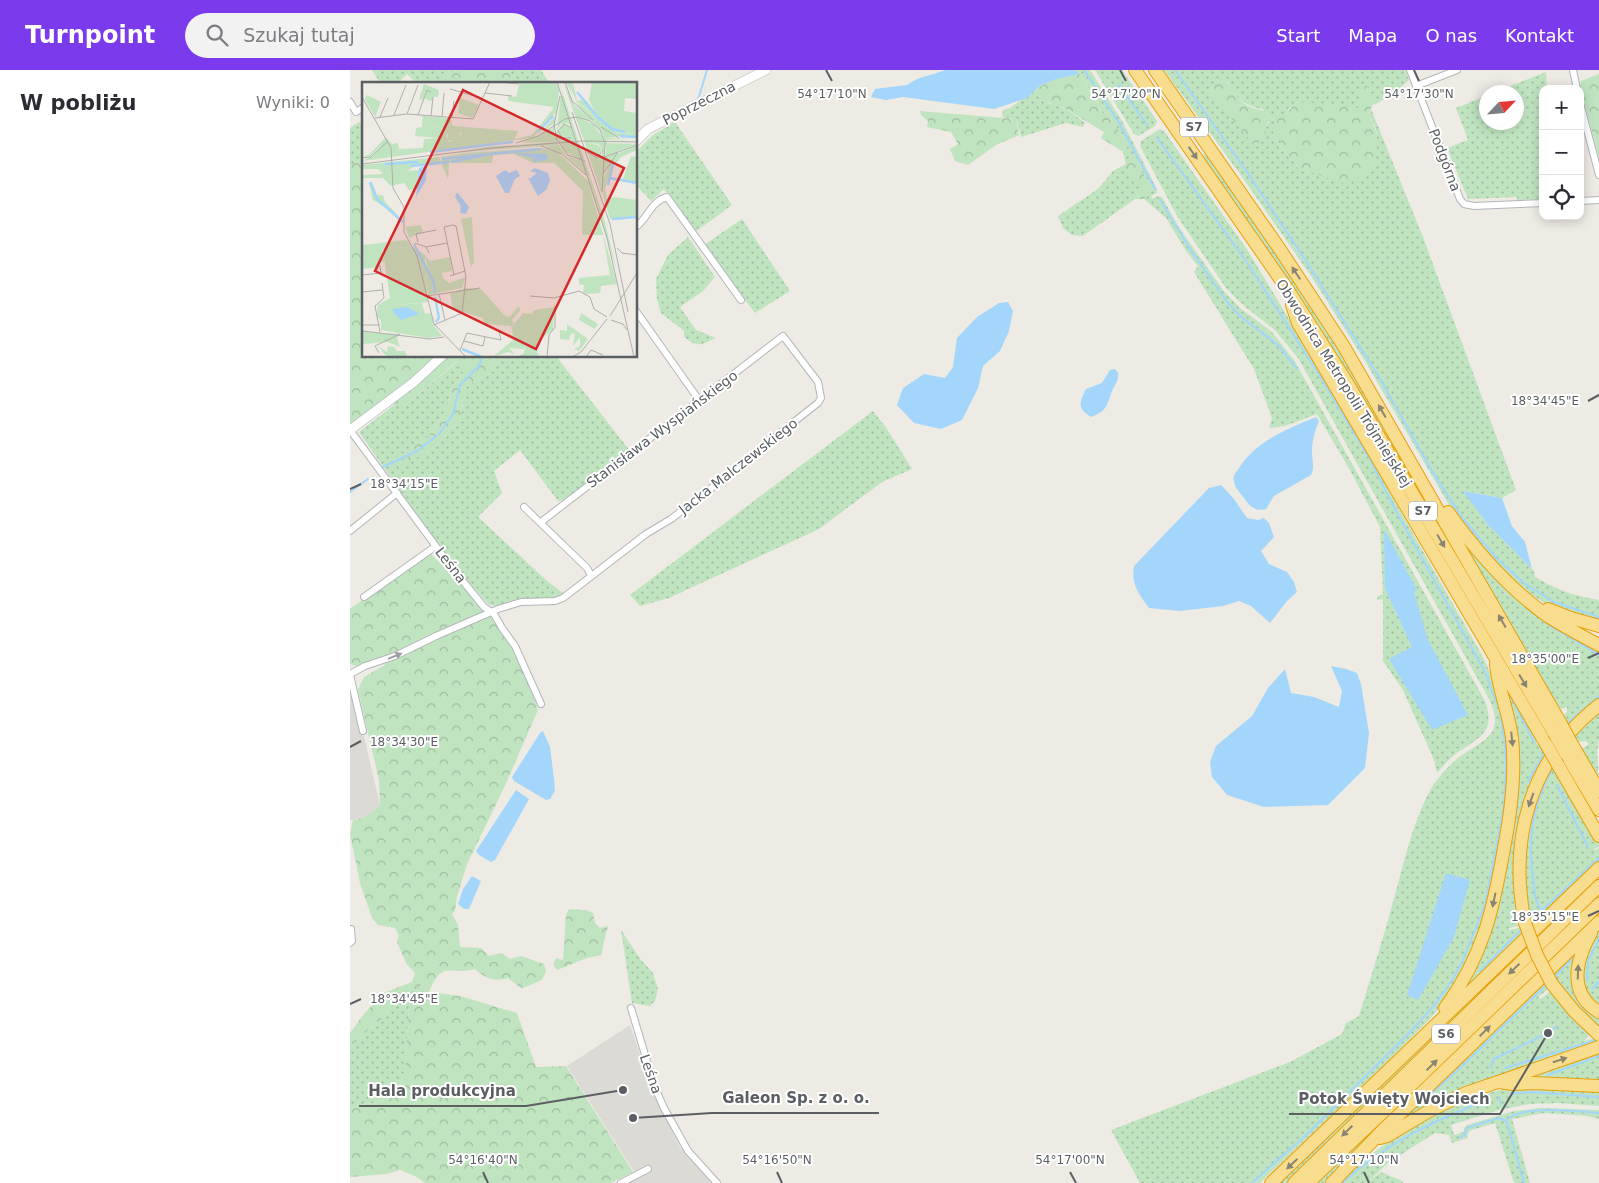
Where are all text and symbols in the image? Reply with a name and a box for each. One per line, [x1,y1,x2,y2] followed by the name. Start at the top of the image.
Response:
[185,13,535,58] search box
[25,21,155,49] text: Turnpoint
[203,21,231,49] icon: search
[243,24,355,46] text: Szukaj tutaj
[1276,25,1320,46] text: Start
[1348,25,1397,46] text: Mapa
[1425,25,1477,46] text: O nas
[1505,25,1574,46] text: Kontakt
[660,78,738,128] street label: Poprzeczna
[362,82,638,358] inset map
[1479,85,1524,130] north arrow
[1539,85,1584,220] map controls
[1539,85,1584,130] button: +
[797,87,867,101] text: 54°17'10"N
[1091,87,1161,101] text: 54°17'20"N
[1384,87,1454,101] text: 54°17'30"N
[20,91,137,115] text: W pobliżu
[256,93,330,112] text: Wyniki: 0
[1180,118,1208,136] road number: S7
[1426,126,1464,194] street label: Podgórna
[1539,130,1584,175] button: −
[1188,146,1198,160] one-way arrow
[1539,175,1584,220] button: locate
[1291,266,1301,279] one-way arrow
[1273,276,1415,490] street label: Obwodnica Metropolii Trójmiejskiej
[583,367,741,491] street label: Stanisława Wyspiańskiego
[1511,394,1579,408] text: 18°34'45"E
[1377,404,1386,417] one-way arrow
[675,415,801,518] street label: Jacka Malczewskiego
[370,477,438,491] text: 18°34'15"E
[1409,502,1437,521] road number: S7
[1436,535,1445,548] one-way arrow
[432,544,470,586] street label: Leśna
[1498,613,1506,628] one-way arrow
[388,651,402,659] one-way arrow
[1511,652,1579,666] text: 18°35'00"E
[1519,675,1528,688] one-way arrow
[1508,732,1516,748] one-way arrow
[370,735,438,749] text: 18°34'30"E
[1527,793,1534,808] one-way arrow
[1490,893,1498,908] one-way arrow
[1511,910,1579,924] text: 18°35'15"E
[1508,963,1520,975] one-way arrow
[1574,963,1582,979] one-way arrow
[370,992,438,1006] text: 18°34'45"E
[1432,1024,1460,1044] road number: S6
[1479,1026,1491,1038] one-way arrow
[637,1052,665,1096] street label: Leśna
[1552,1056,1567,1063] one-way arrow
[1426,1059,1438,1071] one-way arrow
[359,1076,526,1106] callout: Hala produkcyjna
[368,1082,516,1100] text: Hala produkcyjna
[712,1083,879,1113] callout: Galeon Sp. z o. o.
[1289,1084,1500,1114] callout: Potok Święty Wojciech
[722,1089,870,1107] text: Galeon Sp. z o. o.
[1298,1089,1490,1108] text: Potok Święty Wojciech
[1341,1125,1353,1137] one-way arrow
[448,1153,518,1167] text: 54°16'40"N
[742,1153,812,1167] text: 54°16'50"N
[1035,1153,1105,1167] text: 54°17'00"N
[1329,1153,1399,1167] text: 54°17'10"N
[1286,1158,1298,1170] one-way arrow

